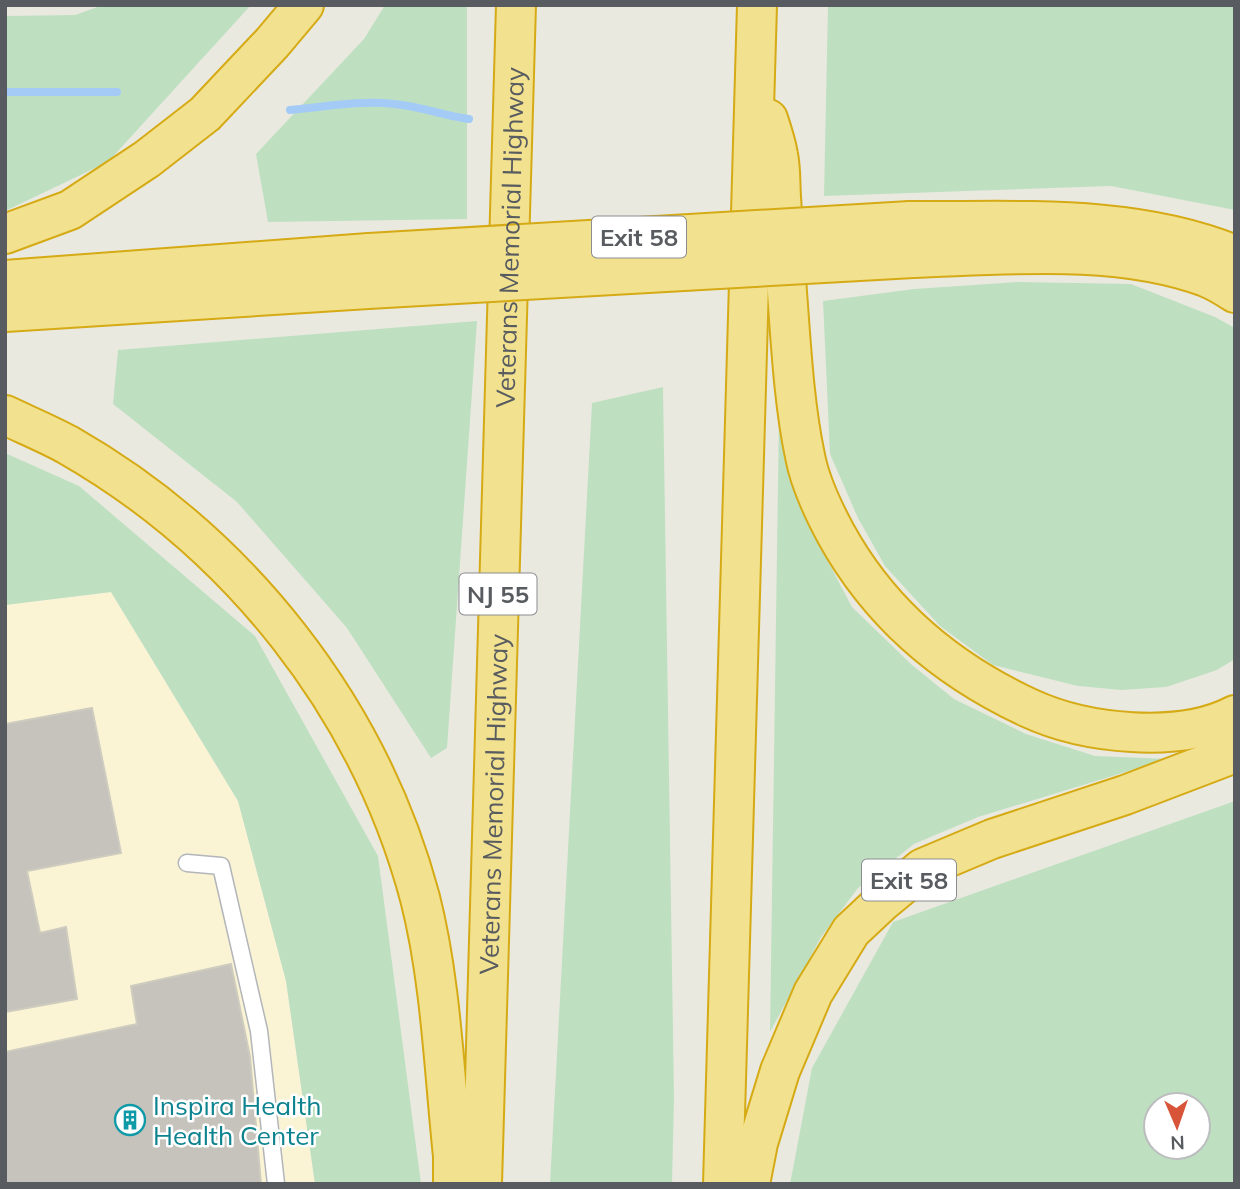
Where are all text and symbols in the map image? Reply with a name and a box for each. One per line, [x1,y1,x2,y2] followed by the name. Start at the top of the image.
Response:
[488,66,531,408] street label: Veterans Memorial Highway
[592,216,686,258] road number: Exit 58
[460,574,536,614] road number: NJ 55
[472,633,514,975] street label: Veterans Memorial Highway
[862,860,956,900] road number: Exit 58
[153,1089,322,1152] place label: Inspira Health Health Center
[1142,1091,1212,1161] north arrow
[113,1103,147,1137] building icon: Inspira Health Health Center
[1170,1131,1185,1155] text: N

